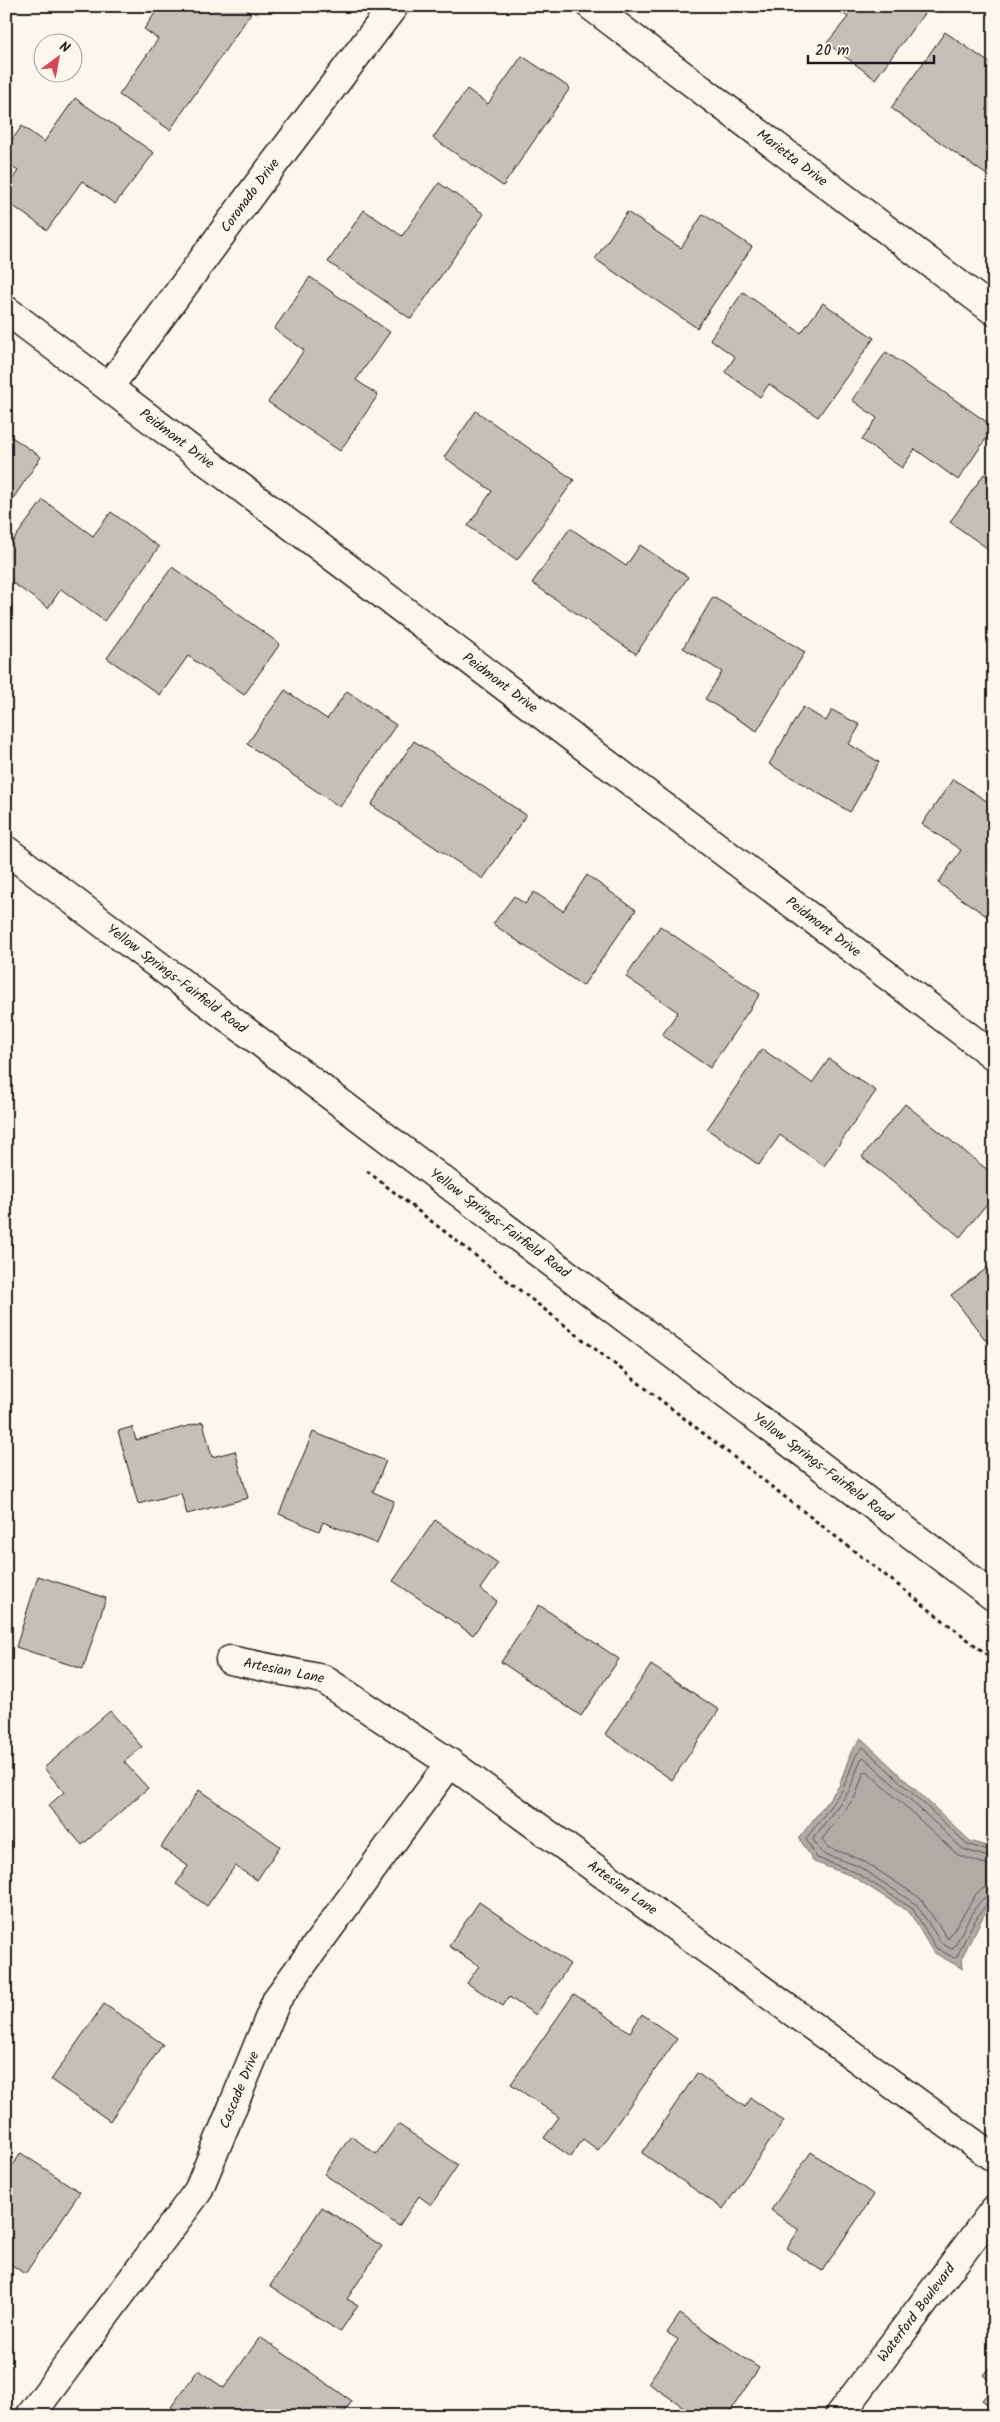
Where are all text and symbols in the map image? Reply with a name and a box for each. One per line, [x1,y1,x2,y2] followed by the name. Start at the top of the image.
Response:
[32,32,82,82] north arrow
[808,32,934,64] scale bar
[55,36,74,60] text: N
[815,39,849,63] text: 20 m
[752,124,833,193] street label: Marietta Drive
[215,153,286,237] street label: Coronado Drive
[134,403,220,475] street label: Peidmont Drive
[458,647,543,719] street label: Peidmont Drive
[781,891,866,963] street label: Peidmont Drive
[102,919,252,1040] street label: Yellow Springs-Fairfield Road
[425,1163,575,1284] street label: Yellow Springs-Fairfield Road
[748,1407,898,1529] street label: Yellow Springs-Fairfield Road
[242,1652,327,1690] street label: Artesian Lane
[583,1855,662,1921] street label: Artesian Lane
[214,2047,266,2132] street label: Cascade Drive
[872,2258,962,2367] street label: Waterford Boulevard

